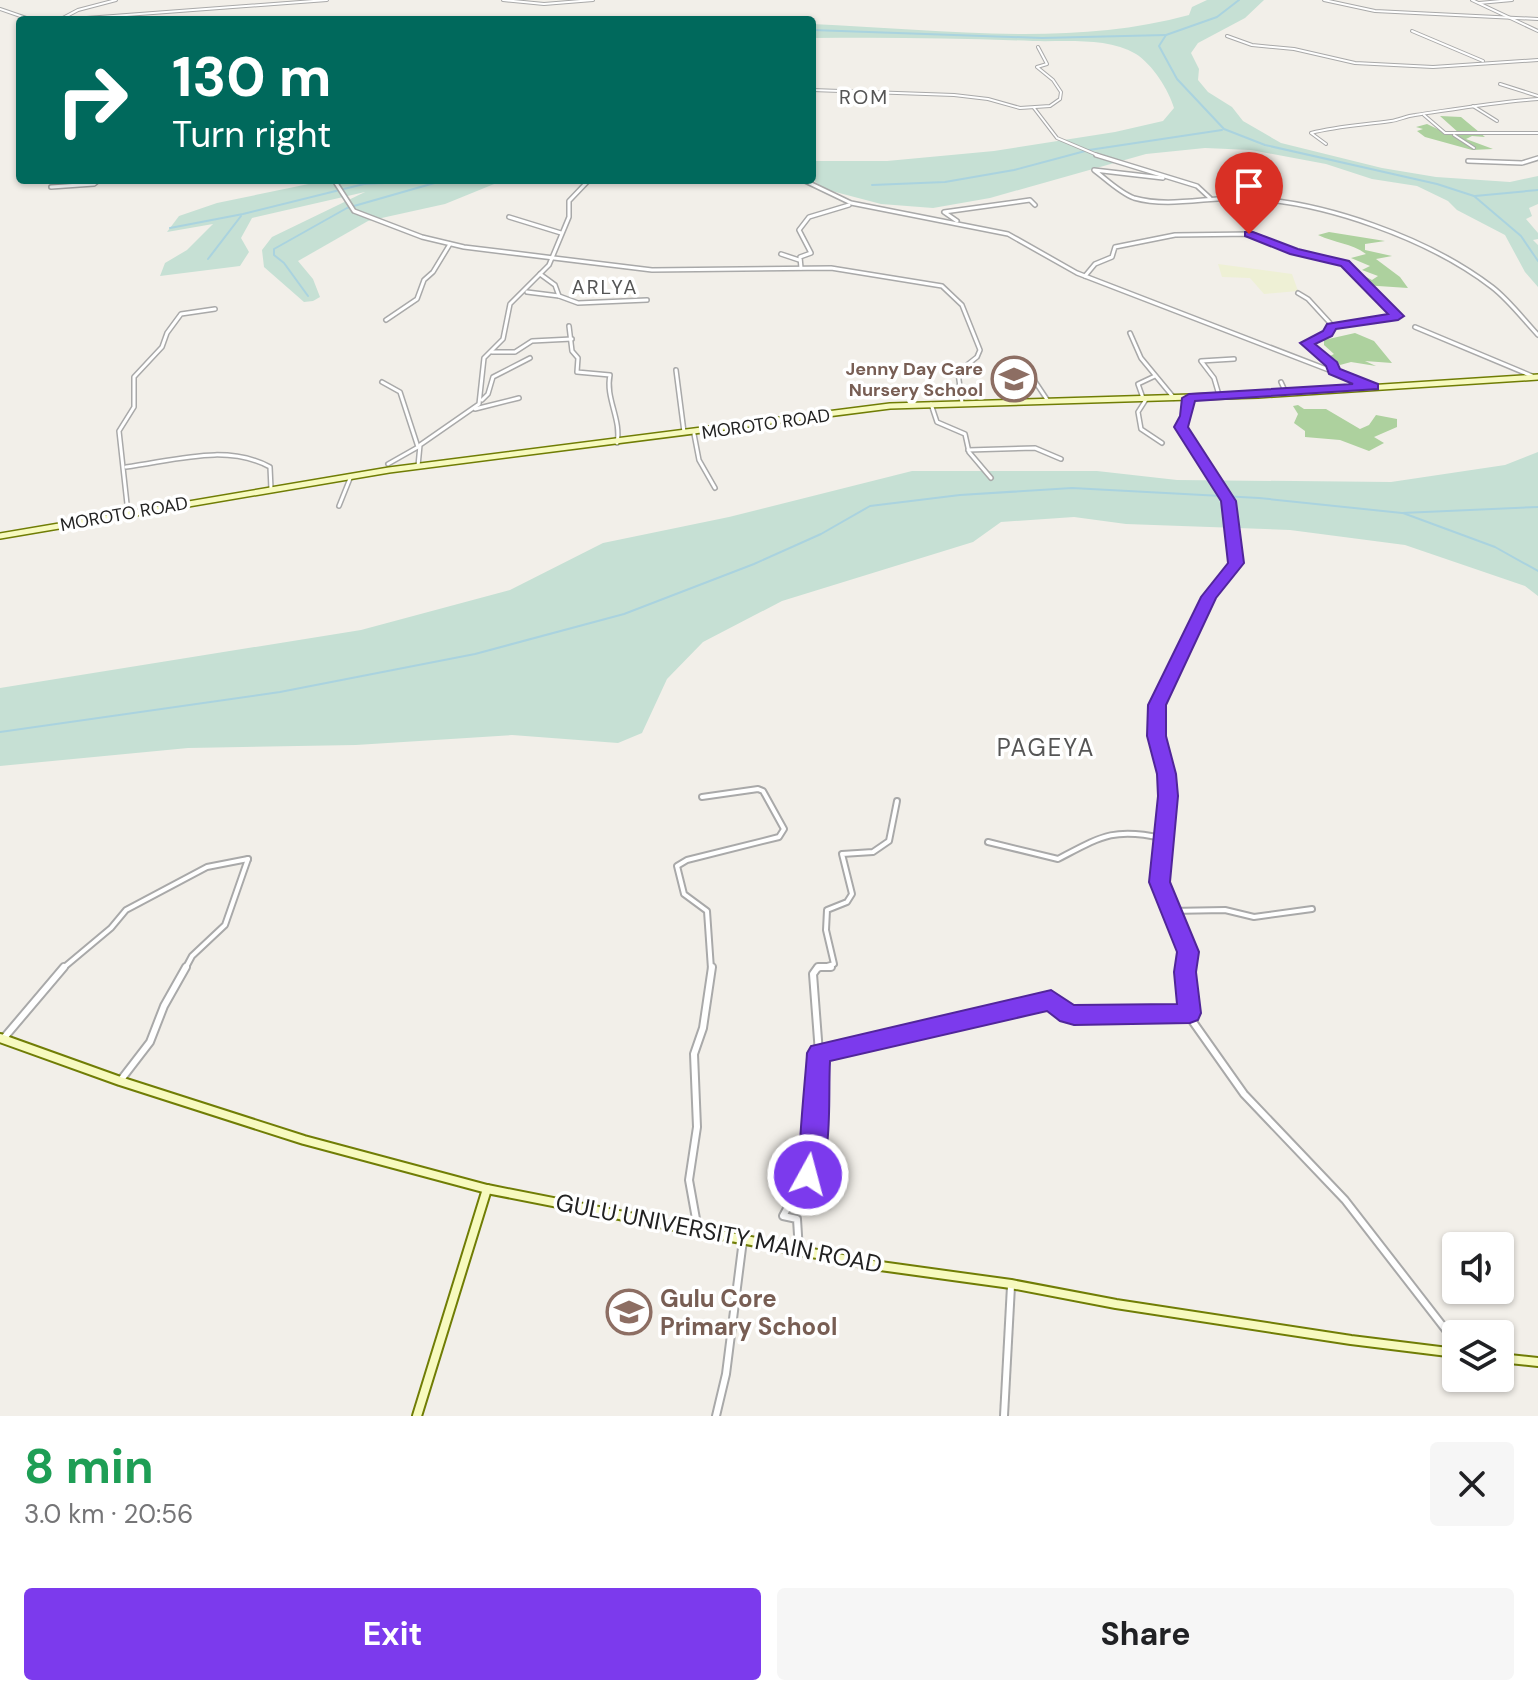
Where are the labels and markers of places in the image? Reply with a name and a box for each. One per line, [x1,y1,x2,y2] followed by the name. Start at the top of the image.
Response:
[1215,152,1283,234] pin
[990,355,1038,403] school or university icon: Jenny Day Care Nursery School
[845,357,983,402] place label: Jenny Day Care Nursery School
[660,1283,837,1342] place label: Gulu Core Primary School
[605,1288,653,1336] school or university icon: Gulu Core Primary School

